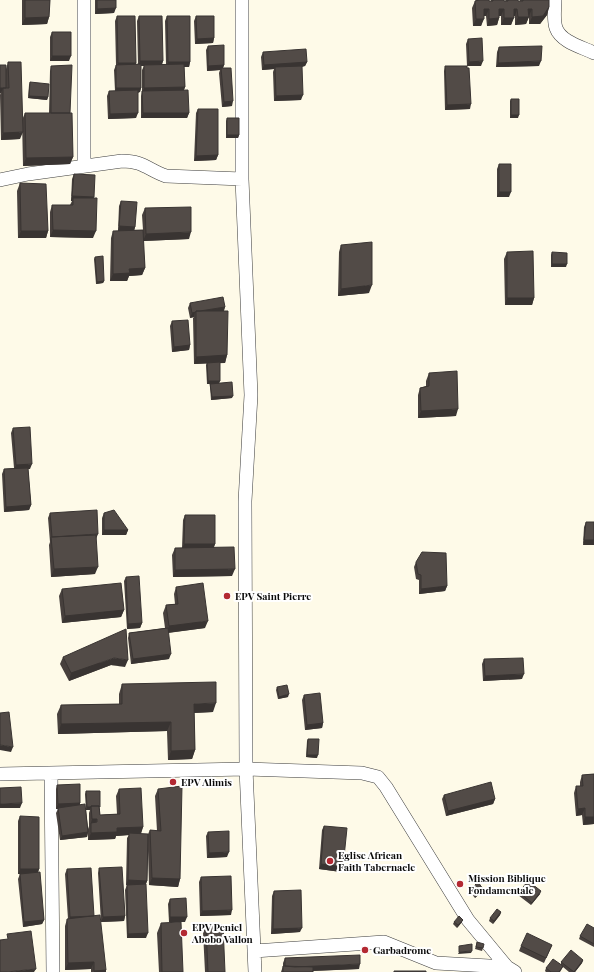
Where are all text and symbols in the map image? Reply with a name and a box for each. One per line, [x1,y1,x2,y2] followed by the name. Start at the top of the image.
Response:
[235,589,311,603] place label: EPV Saint Pierre
[222,591,232,601] marker: EPV Saint Pierre
[181,775,232,789] place label: EPV Alimis
[168,777,178,787] marker: EPV Alimis
[338,848,415,874] place label: Eglise African Faith Tabernacle
[325,856,335,866] marker: Eglise African Faith Tabernacle
[468,871,546,897] place label: Mission Biblique Fondamentale
[455,879,465,889] marker: Mission Biblique Fondamentale
[191,920,254,946] place label: EPV Peniel Abobo Vallon
[179,928,189,938] marker: EPV Peniel Abobo Vallon
[373,943,431,957] place label: Garbadrome
[360,945,370,955] marker: Garbadrome

